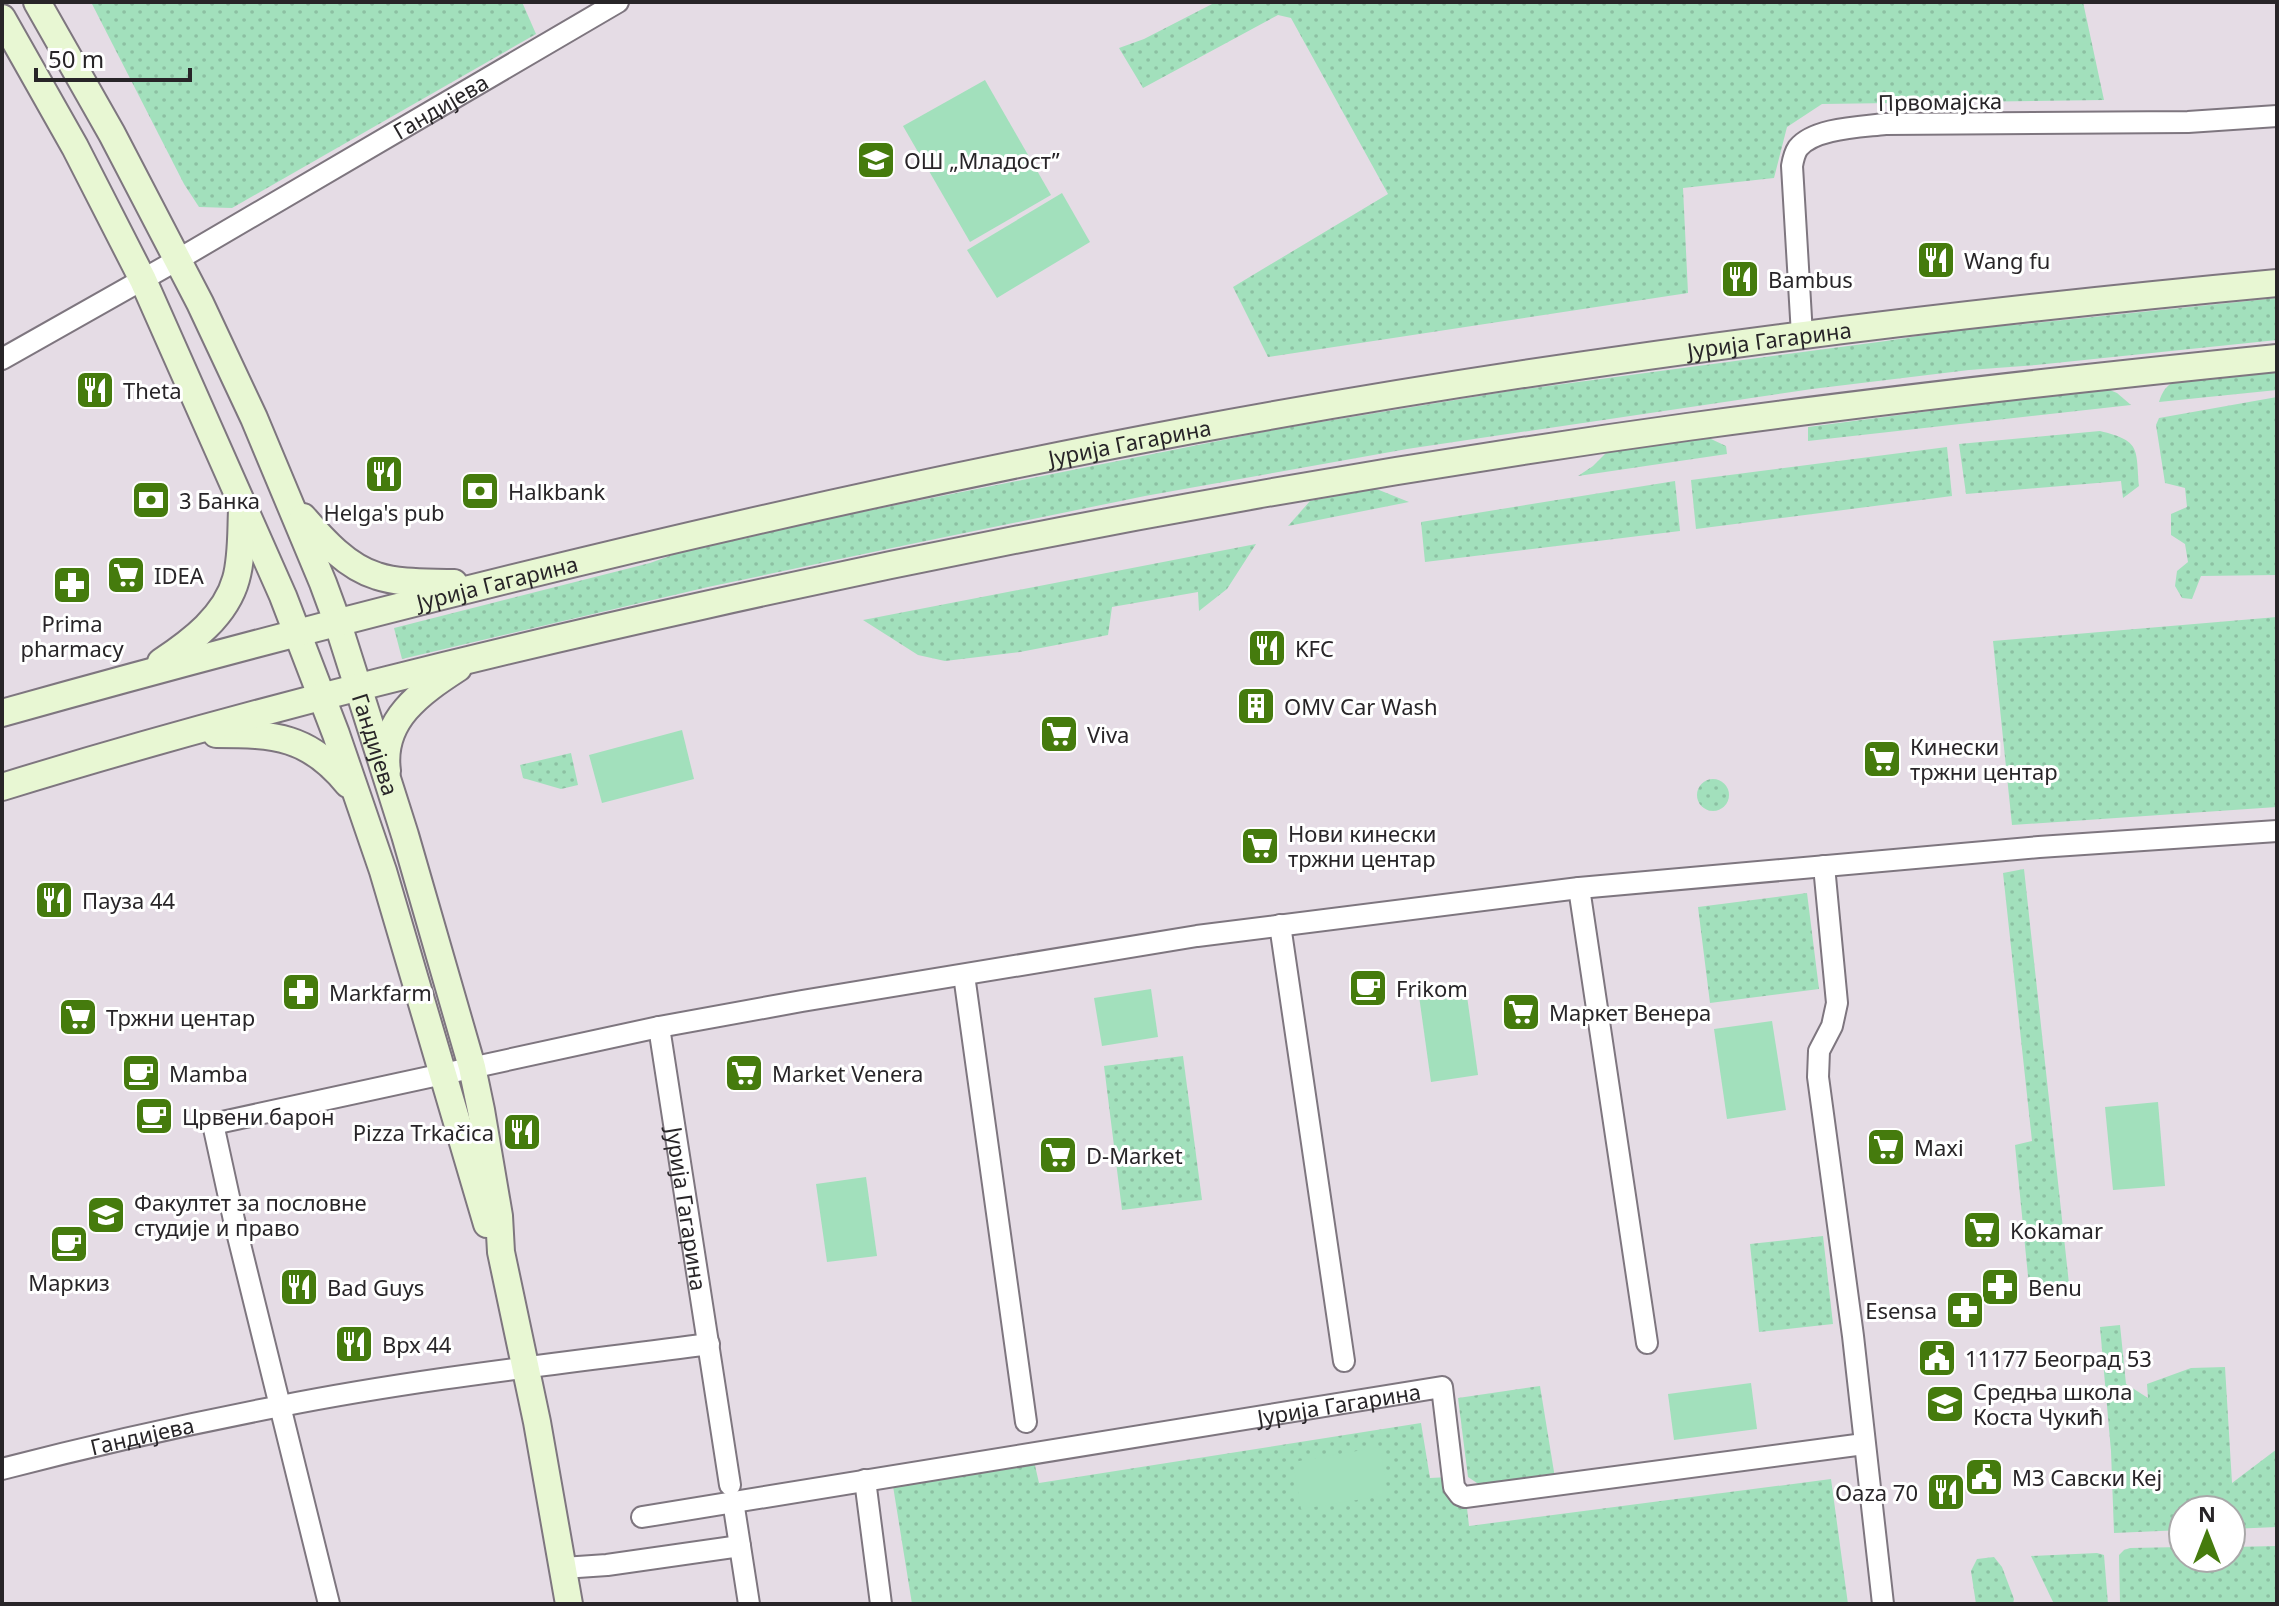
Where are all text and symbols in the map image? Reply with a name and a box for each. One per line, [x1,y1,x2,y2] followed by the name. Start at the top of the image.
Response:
[36,32,190,82] scale bar
[48,42,104,75] text: 50 m
[387,66,493,146] street label: Гандијева
[1878,85,2002,117] street label: Првомајска
[855,139,897,181] school or university icon: ОШ „Младост”
[904,145,1060,175] place label: ОШ „Младост”
[1915,239,1957,281] restaurant icon: Wang fu
[1964,245,2050,275] place label: Wang fu
[1719,258,1761,300] restaurant icon: Bambus
[1768,264,1853,294] place label: Bambus
[1683,314,1853,365] street label: Јурија Гагарина
[74,369,116,411] restaurant icon: Theta
[123,375,182,405] place label: Theta
[1044,412,1213,473] street label: Јурија Гагарина
[363,453,405,495] restaurant icon: Helga's pub
[459,470,501,512] bank icon: Halkbank
[508,476,606,506] place label: Halkbank
[130,479,172,521] bank icon: 3 Банка
[179,485,260,515] place label: 3 Банка
[323,497,445,527] place label: Helga's pub
[411,548,581,617] street label: Јурија Гагарина
[105,554,147,596] supermarket icon: IDEA
[154,560,205,590] place label: IDEA
[51,564,93,606] pharmacy icon: Prima pharmacy
[20,608,124,663] place label: Prima pharmacy
[1246,627,1288,669] restaurant icon: KFC
[1295,633,1334,663] place label: KFC
[1235,685,1277,727] building icon: OMV Car Wash
[346,689,406,799] street label: Гандијева
[1284,691,1438,721] place label: OMV Car Wash
[1038,713,1080,755] supermarket icon: Viva
[1087,719,1129,749] place label: Viva
[1910,731,2058,786] place label: Кинески тржни центар
[1861,738,1903,780] supermarket icon: Кинески тржни центар
[1288,818,1436,873] place label: Нови кинески тржни центар
[1239,825,1281,867] supermarket icon: Нови кинески тржни центар
[33,879,75,921] restaurant icon: Пауза 44
[82,885,176,915] place label: Пауза 44
[1347,967,1389,1009] cafe icon: Frikom
[280,971,322,1013] pharmacy icon: Markfarm
[1396,973,1468,1003] place label: Frikom
[329,977,432,1007] place label: Markfarm
[1500,991,1542,1033] supermarket icon: Маркет Венера
[57,996,99,1038] supermarket icon: Тржни центар
[1549,997,1711,1027] place label: Маркет Венера
[106,1002,255,1032] place label: Тржни центар
[120,1052,162,1094] cafe icon: Mamba
[723,1052,765,1094] supermarket icon: Market Venera
[169,1058,248,1088] place label: Mamba
[772,1058,923,1088] place label: Market Venera
[133,1095,175,1137] cafe icon: Црвени барон
[182,1101,334,1131] place label: Црвени барон
[501,1111,543,1153] restaurant icon: Pizza Trkačica
[353,1117,494,1147] place label: Pizza Trkačica
[659,1123,715,1293] street label: Јурија Гагарина
[1865,1126,1907,1168] supermarket icon: Maxi
[1914,1132,1964,1162] place label: Maxi
[1037,1134,1079,1176] supermarket icon: D-Market
[1086,1140,1183,1170] place label: D-Market
[134,1187,367,1242] place label: Факултет за пословне студије и право
[85,1194,127,1236] school or university icon: Факултет за пословне студије и право
[1961,1209,2003,1251] supermarket icon: Kokamar
[2010,1215,2103,1245] place label: Kokamar
[48,1223,90,1265] cafe icon: Маркиз
[278,1266,320,1308] restaurant icon: Bad Guys
[1979,1266,2021,1308] pharmacy icon: Benu
[28,1267,110,1297] place label: Маркиз
[327,1272,424,1302] place label: Bad Guys
[2028,1272,2082,1302] place label: Benu
[1944,1289,1986,1331] pharmacy icon: Esensa
[1865,1295,1937,1325] place label: Esensa
[333,1323,375,1365] restaurant icon: Врх 44
[382,1329,452,1359] place label: Врх 44
[1916,1337,1958,1379] public building icon: 11177 Београд 53
[1965,1343,2152,1373] place label: 11177 Београд 53
[1253,1376,1423,1432] street label: Јурија Гагарина
[1973,1376,2132,1431] place label: Средња школа Коста Чукић
[1924,1383,1966,1425] school or university icon: Средња школа Коста Чукић
[87,1409,197,1462] street label: Гандијева
[1963,1456,2005,1498] public building icon: МЗ Савски Кеј
[2012,1462,2162,1492] place label: МЗ Савски Кеј
[1925,1471,1967,1513] restaurant icon: Oaza 70
[1835,1477,1918,1507] place label: Oaza 70
[2167,1494,2247,1574] north arrow
[2198,1498,2216,1528] text: N

